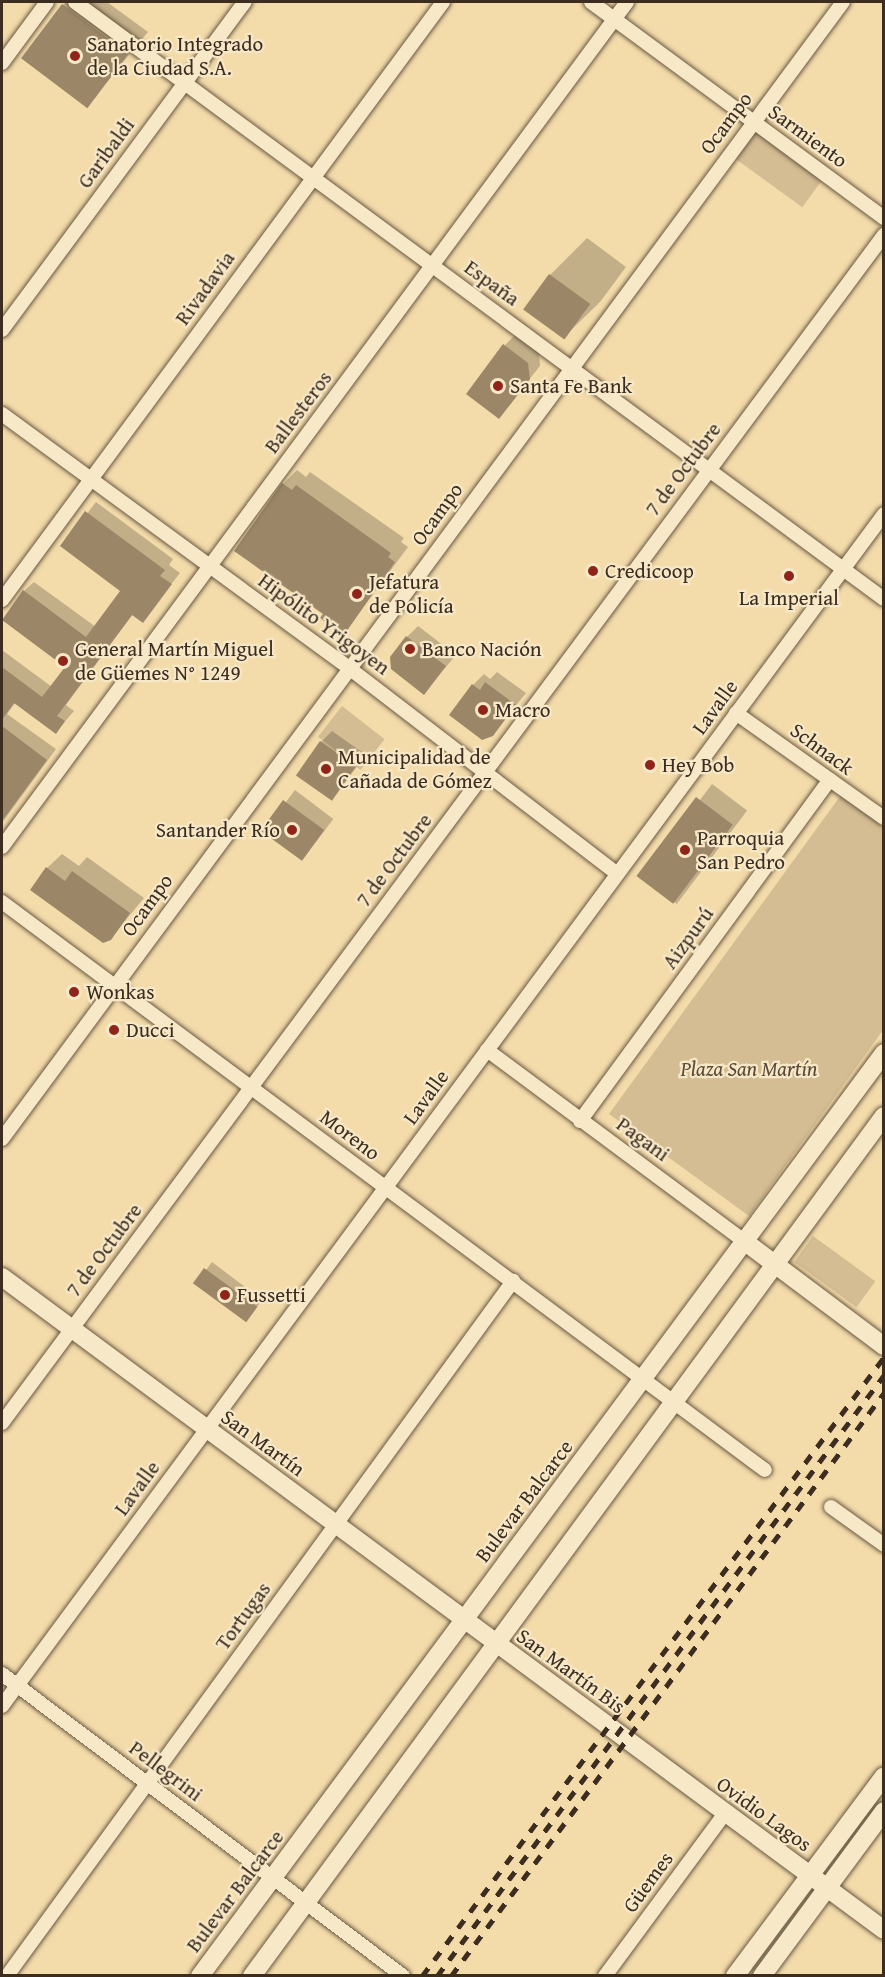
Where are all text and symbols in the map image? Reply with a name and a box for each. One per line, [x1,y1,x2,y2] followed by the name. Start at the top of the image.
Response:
[87,31,263,81] place label: Sanatorio Integrado de la Ciudad S.A.
[68,49,82,63] marker: Sanatorio Integrado de la Ciudad S.A.
[695,87,757,159] street label: Ocampo
[764,99,852,173] street label: Sarmiento
[72,113,140,193] street label: Garibaldi
[170,246,240,330] street label: Rivadavia
[460,255,524,311] street label: España
[259,366,337,458] street label: Ballesteros
[510,373,632,399] place label: Santa Fe Bank
[491,379,505,393] marker: Santa Fe Bank
[640,417,726,521] street label: 7 de Octubre
[406,478,468,550] street label: Ocampo
[605,558,694,584] place label: Credicoop
[586,564,600,578] marker: Credicoop
[253,568,395,680] street label: Hipólito Yrigoyen
[369,569,454,619] place label: Jefatura de Policía
[782,569,796,583] marker: La Imperial
[739,585,839,611] place label: La Imperial
[350,587,364,601] marker: Jefatura de Policía
[75,636,274,686] place label: General Martín Miguel de Güemes N° 1249
[422,636,542,662] place label: Banco Nación
[403,642,417,656] marker: Banco Nación
[56,654,70,668] marker: General Martín Miguel de Güemes N° 1249
[687,675,743,739] street label: Lavalle
[495,697,551,723] place label: Macro
[476,703,490,717] marker: Macro
[785,718,859,780] street label: Schnack
[338,744,492,794] place label: Municipalidad de Cañada de Gómez
[662,752,734,778] place label: Hey Bob
[643,758,657,772] marker: Hey Bob
[319,762,333,776] marker: Municipalidad de Cañada de Gómez
[351,808,437,912] street label: 7 de Octubre
[156,817,280,843] place label: Santander Río
[285,823,299,837] marker: Santander Río
[697,825,785,875] place label: Parroquia San Pedro
[678,843,692,857] marker: Parroquia San Pedro
[116,869,178,941] street label: Ocampo
[657,902,719,974] street label: Aizpurú
[86,979,154,1005] place label: Wonkas
[67,985,81,999] marker: Wonkas
[126,1017,175,1043] place label: Ducci
[107,1023,121,1037] marker: Ducci
[681,1056,817,1082] park label: Plaza San Martín
[398,1065,454,1129] street label: Lavalle
[315,1104,385,1166] street label: Moreno
[612,1111,674,1167] street label: Pagani
[61,1198,147,1302] street label: 7 de Octubre
[237,1282,306,1308] place label: Fussetti
[218,1288,232,1302] marker: Fussetti
[216,1404,310,1482] street label: San Martín
[470,1435,578,1567] street label: Bulevar Balcarce
[109,1456,165,1520] street label: Lavalle
[210,1577,276,1655] street label: Tortugas
[512,1623,630,1719] street label: San Martín Bis
[124,1735,208,1807] street label: Pellegrini
[712,1771,816,1857] street label: Ovidio Lagos
[181,1825,289,1957] street label: Bulevar Balcarce
[618,1847,678,1917] street label: Güemes

